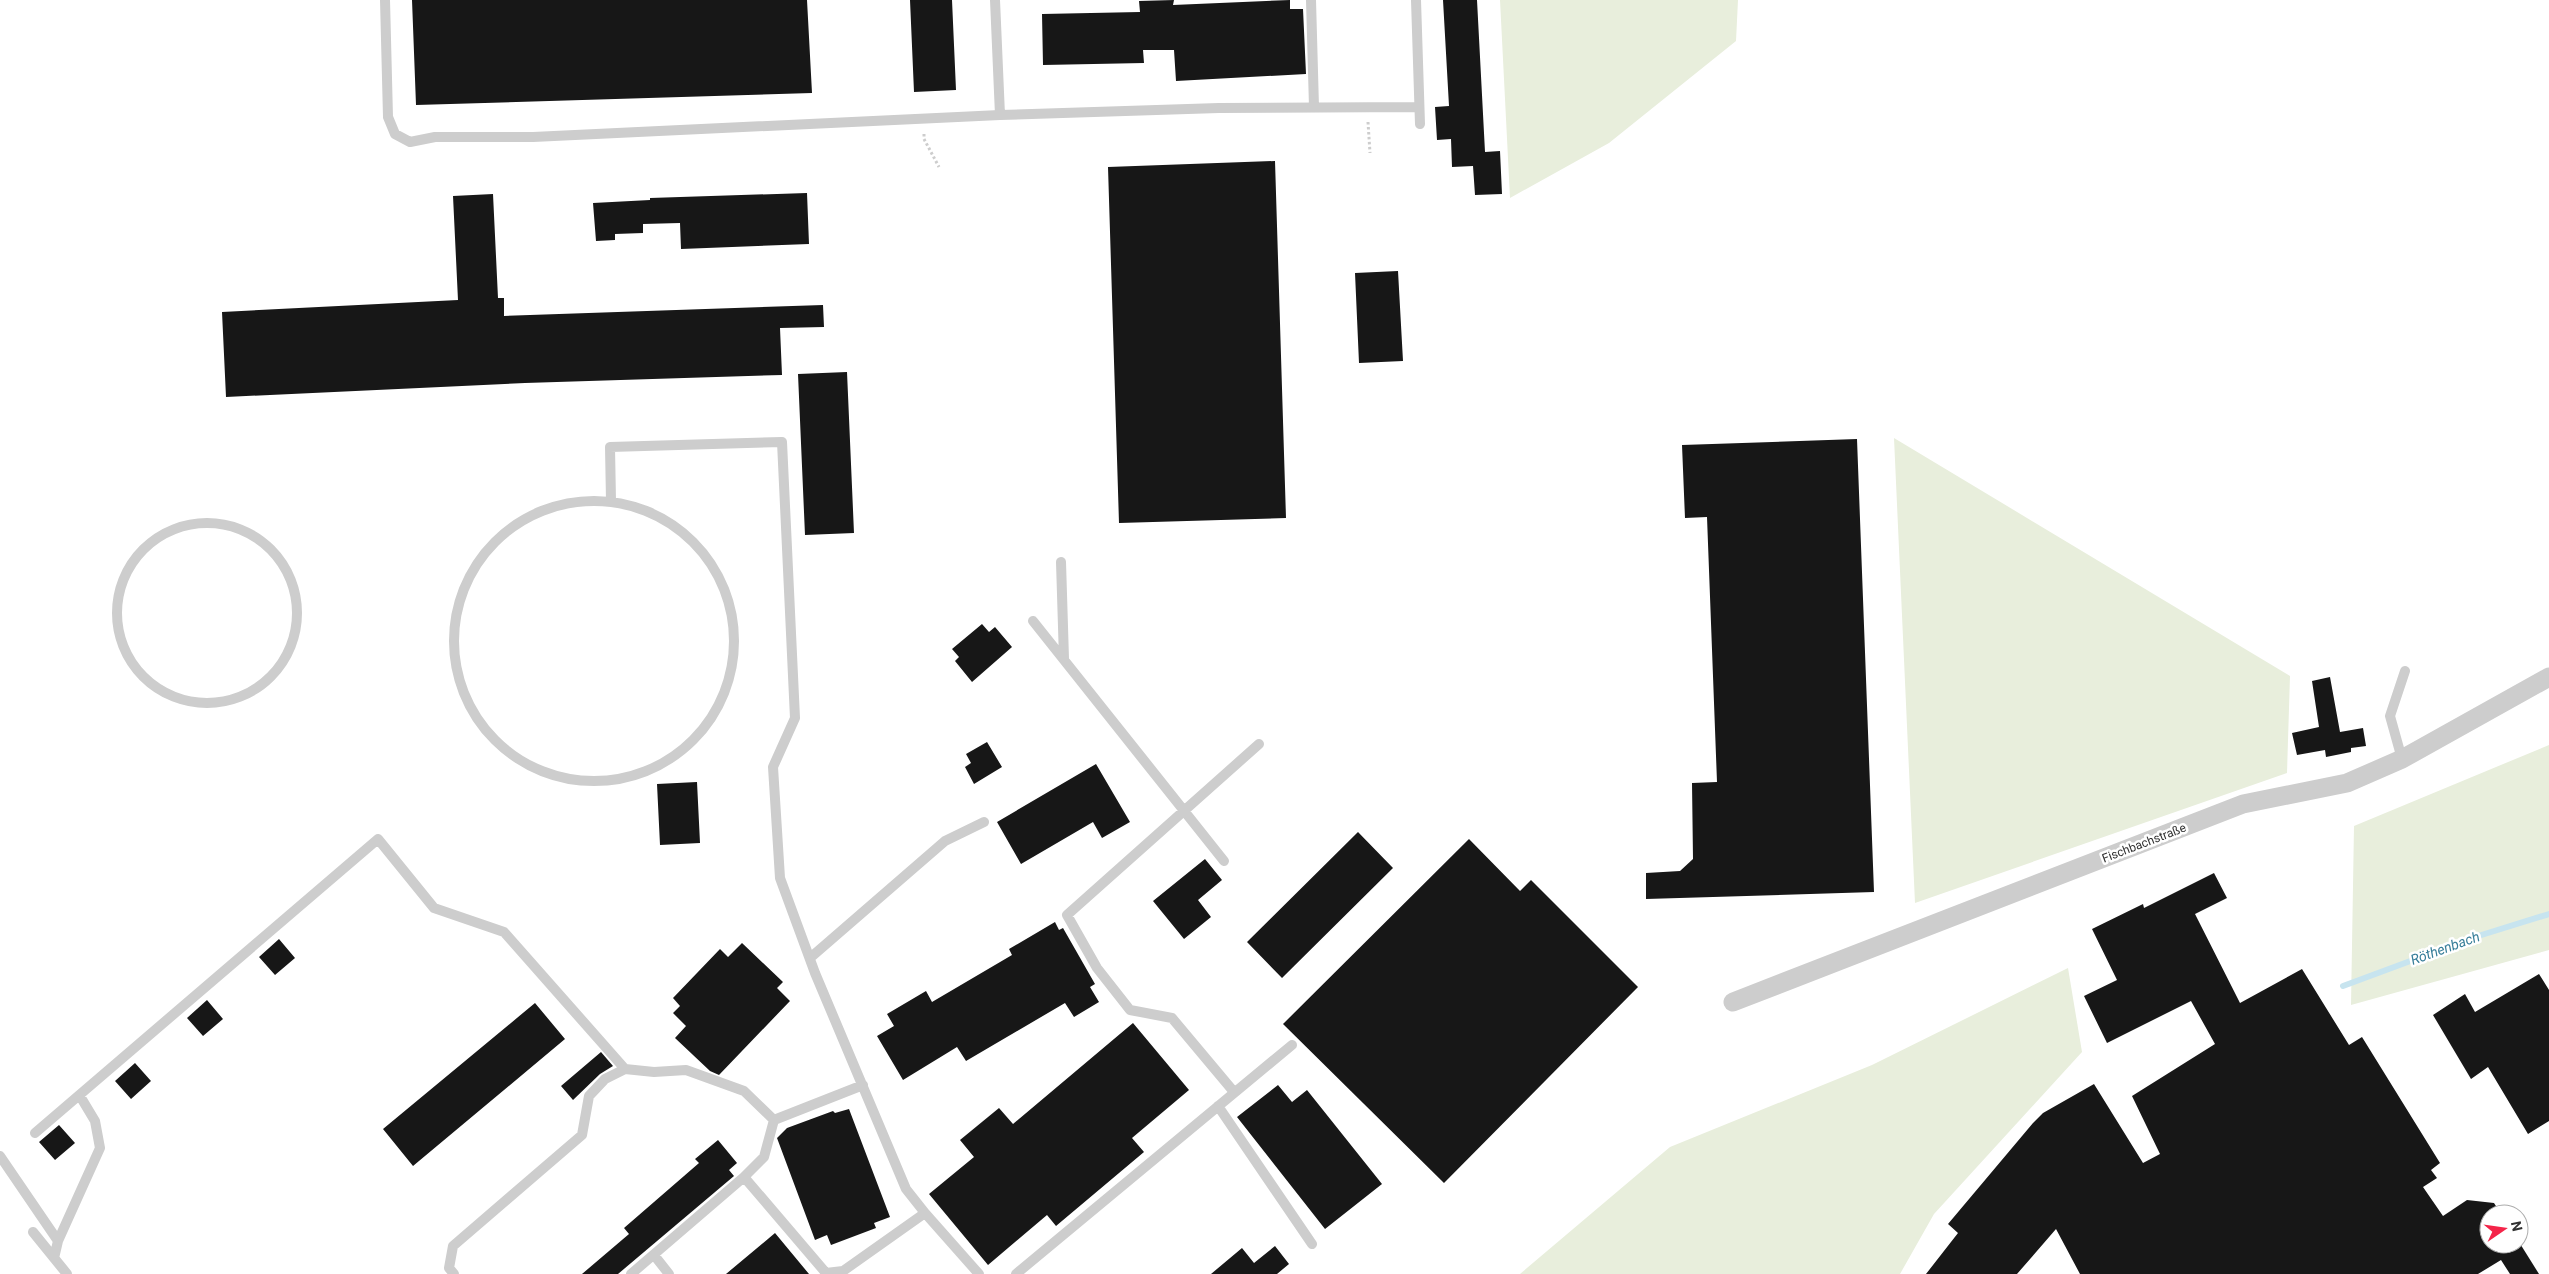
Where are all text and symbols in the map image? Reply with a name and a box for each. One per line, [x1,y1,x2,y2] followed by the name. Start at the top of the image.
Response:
[2100,821,2188,865] street label: Fischbachstraße
[2408,928,2482,968] water label: Röthenbach
[2479,1204,2529,1254] north arrow
[2508,1219,2526,1233] text: N

